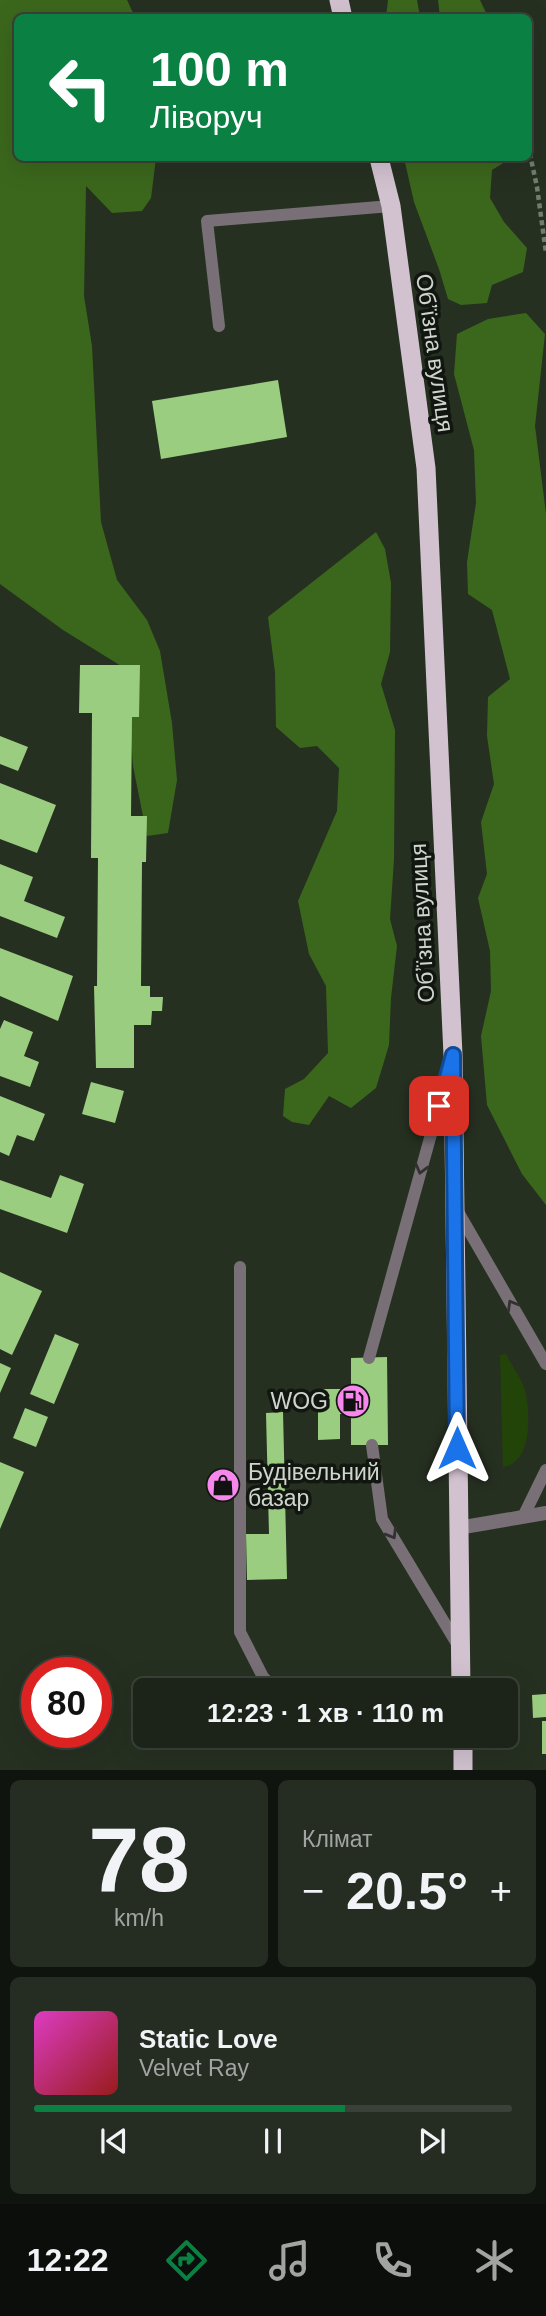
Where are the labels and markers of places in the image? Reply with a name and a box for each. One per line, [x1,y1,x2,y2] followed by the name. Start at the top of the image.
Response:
[409,1076,469,1136] pin
[334,1382,372,1420] fuel station icon: WOG
[271,1388,328,1414] place label: WOG
[248,1459,380,1511] place label: Будівельний базар
[204,1466,242,1504] shop icon: Будівельний базар

